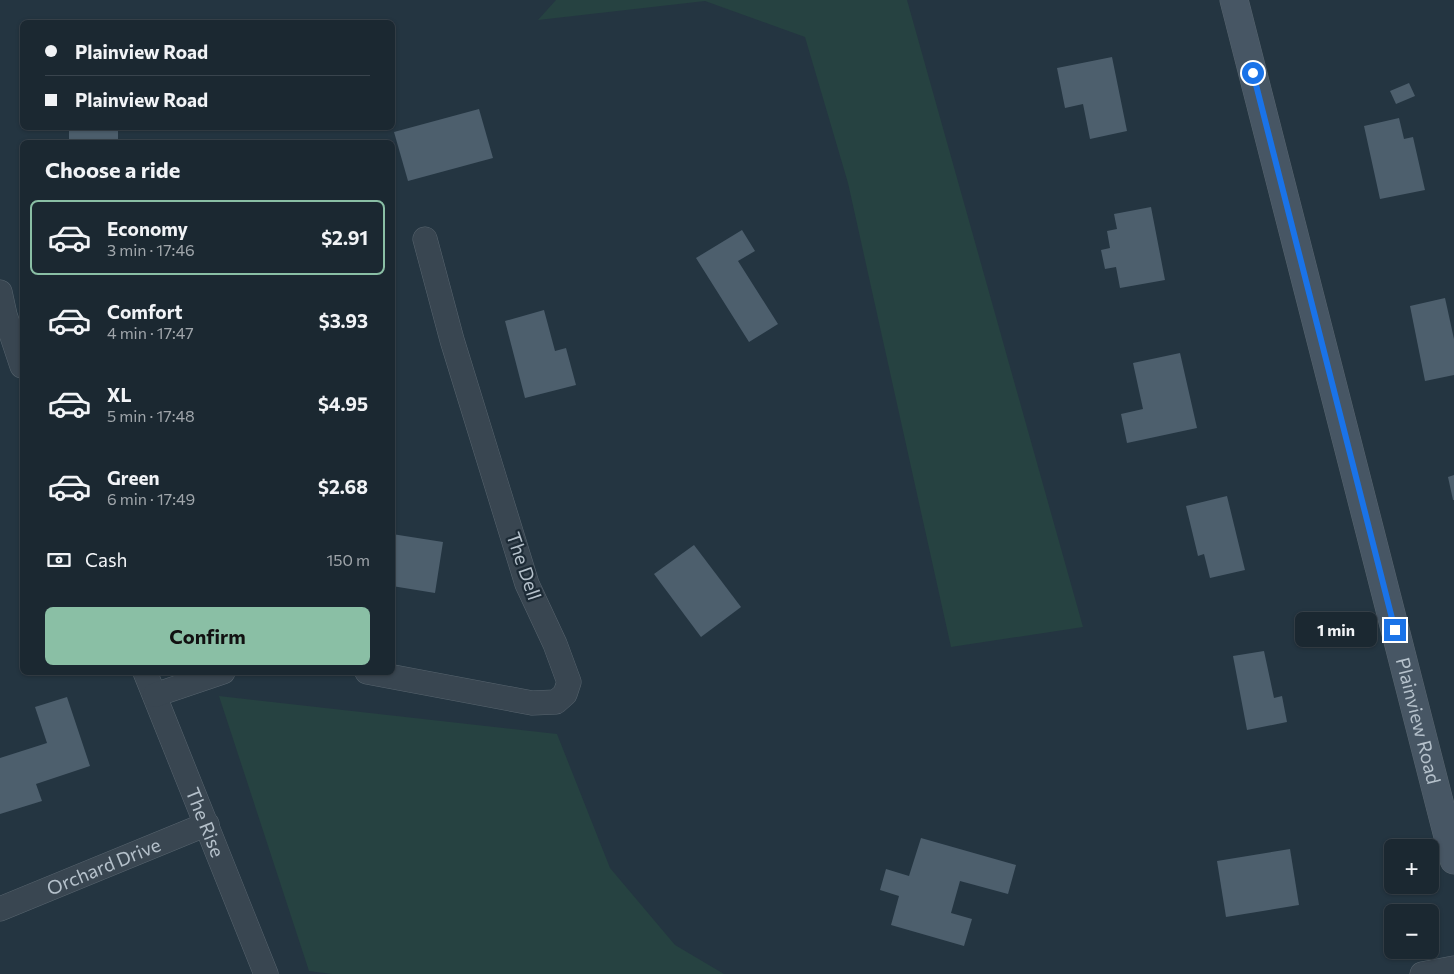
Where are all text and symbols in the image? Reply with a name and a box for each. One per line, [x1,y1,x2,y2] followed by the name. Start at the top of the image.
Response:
[75,40,208,63] text: Plainview Road
[1242,62,1264,84] route start
[75,88,208,111] text: Plainview Road
[45,156,180,183] text: Choose a ride
[47,215,92,260] icon: car
[107,217,188,240] text: Economy
[321,226,368,249] text: $2.91
[107,240,195,259] text: 3 min · 17:46
[47,298,92,343] icon: car
[107,300,183,323] text: Comfort
[319,309,368,332] text: $3.93
[107,323,194,342] text: 4 min · 17:47
[47,381,92,426] icon: car
[107,383,132,406] text: XL
[318,392,368,415] text: $4.95
[107,406,195,425] text: 5 min · 17:48
[47,464,92,509] icon: car
[107,466,159,489] text: Green
[318,475,368,498] text: $2.68
[107,489,195,508] text: 6 min · 17:49
[502,529,547,603] street label: The Dell
[45,546,73,574] icon: cash
[85,548,127,571] text: Cash
[327,550,370,569] text: 150 m
[45,607,370,665] button: Confirm
[1295,612,1378,648] callout: 1 min
[1384,619,1406,641] route end
[1317,620,1355,639] text: 1 min
[1392,655,1446,786] street label: Plainview Road
[181,784,230,860] street label: The Rise
[43,832,164,900] street label: Orchard Drive
[1384,839,1439,959] map controls
[1384,839,1439,894] button: +
[1384,904,1439,959] button: −

